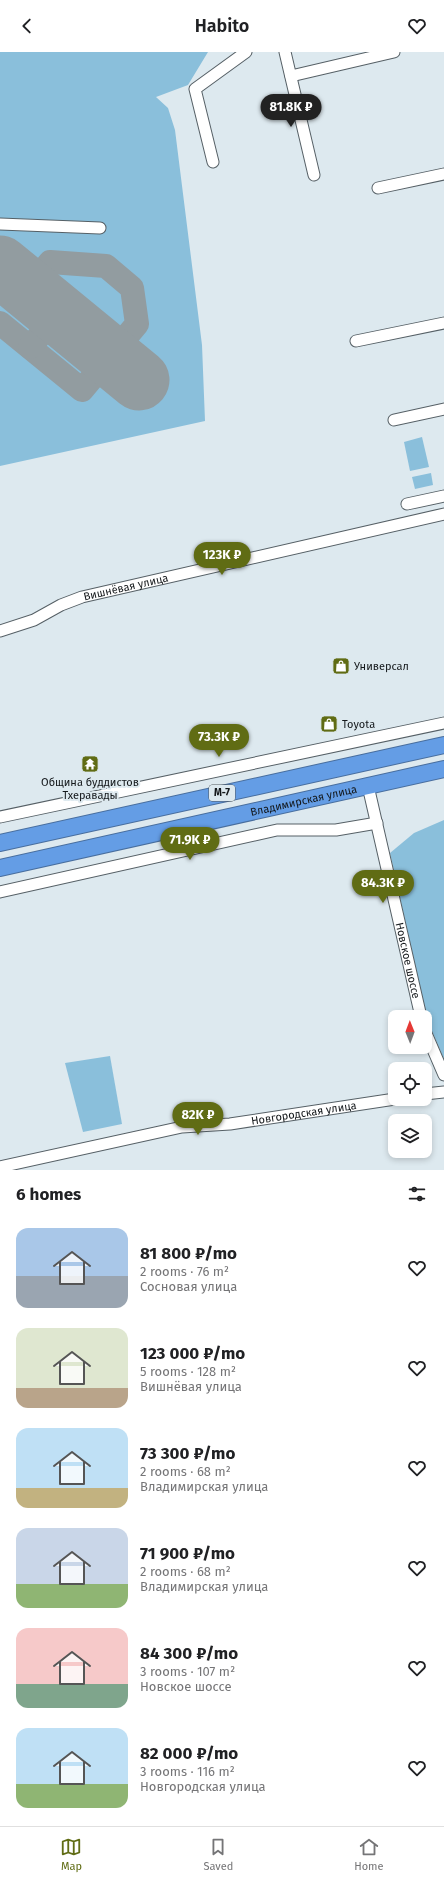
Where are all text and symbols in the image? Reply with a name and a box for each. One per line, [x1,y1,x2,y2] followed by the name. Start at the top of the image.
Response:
[16,15,38,37] icon: back
[195,15,249,37] text: Habito
[406,15,428,37] icon: heart
[254,94,328,128] pin: 81.8K ₽
[270,99,312,114] text: 81.8K ₽
[189,542,255,576] pin: 123K ₽
[203,547,241,562] text: 123K ₽
[82,571,169,603] street label: Вишнёвая улица
[331,656,351,676] shop icon: Универсал
[354,660,409,673] place label: Универсал
[319,714,339,734] shop icon: Toyota
[342,718,375,731] place label: Toyota
[182,724,256,758] pin: 73.3K ₽
[198,729,240,744] text: 73.3K ₽
[80,754,100,774] temple icon: Община буддистов Тхеравады
[41,776,139,802] place label: Община буддистов Тхеравады
[249,782,358,818] street label: Владимирская улица
[209,785,235,801] road number: М-7
[153,827,227,861] pin: 71.9K ₽
[169,832,211,847] text: 71.9K ₽
[346,870,420,904] pin: 84.3K ₽
[361,875,405,890] text: 84.3K ₽
[393,921,423,1000] street label: Новское шоссе
[388,1010,432,1054] north arrow
[388,1010,432,1158] map controls
[388,1062,432,1106] button: locate
[250,1098,357,1127] street label: Новгородская улица
[170,1102,226,1136] pin: 82K ₽
[181,1107,215,1122] text: 82K ₽
[388,1114,432,1158] button: layers
[406,1183,428,1205] icon: filters
[16,1184,81,1205] text: 6 homes
[140,1243,237,1264] text: 81 800 ₽/mo
[48,1244,96,1292] icon: home
[406,1257,428,1279] icon: heart
[140,1264,229,1279] text: 2 rooms · 76 m²
[140,1279,237,1294] text: Сосновая улица
[140,1343,245,1364] text: 123 000 ₽/mo
[48,1344,96,1392] icon: home
[406,1357,428,1379] icon: heart
[140,1364,236,1379] text: 5 rooms · 128 m²
[140,1379,242,1394] text: Вишнёвая улица
[140,1443,235,1464] text: 73 300 ₽/mo
[48,1444,96,1492] icon: home
[406,1457,428,1479] icon: heart
[140,1464,231,1479] text: 2 rooms · 68 m²
[140,1479,268,1494] text: Владимирская улица
[140,1543,235,1564] text: 71 900 ₽/mo
[48,1544,96,1592] icon: home
[406,1557,428,1579] icon: heart
[140,1564,231,1579] text: 2 rooms · 68 m²
[140,1579,268,1594] text: Владимирская улица
[140,1643,238,1664] text: 84 300 ₽/mo
[48,1644,96,1692] icon: home
[406,1657,428,1679] icon: heart
[140,1664,235,1679] text: 3 rooms · 107 m²
[140,1679,232,1694] text: Новское шоссе
[140,1743,238,1764] text: 82 000 ₽/mo
[48,1744,96,1792] icon: home
[406,1757,428,1779] icon: heart
[140,1764,235,1779] text: 3 rooms · 116 m²
[140,1779,266,1794] text: Новгородская улица
[60,1836,82,1873] tab: Map
[203,1836,233,1873] tab: Saved
[354,1836,384,1873] tab: Home

